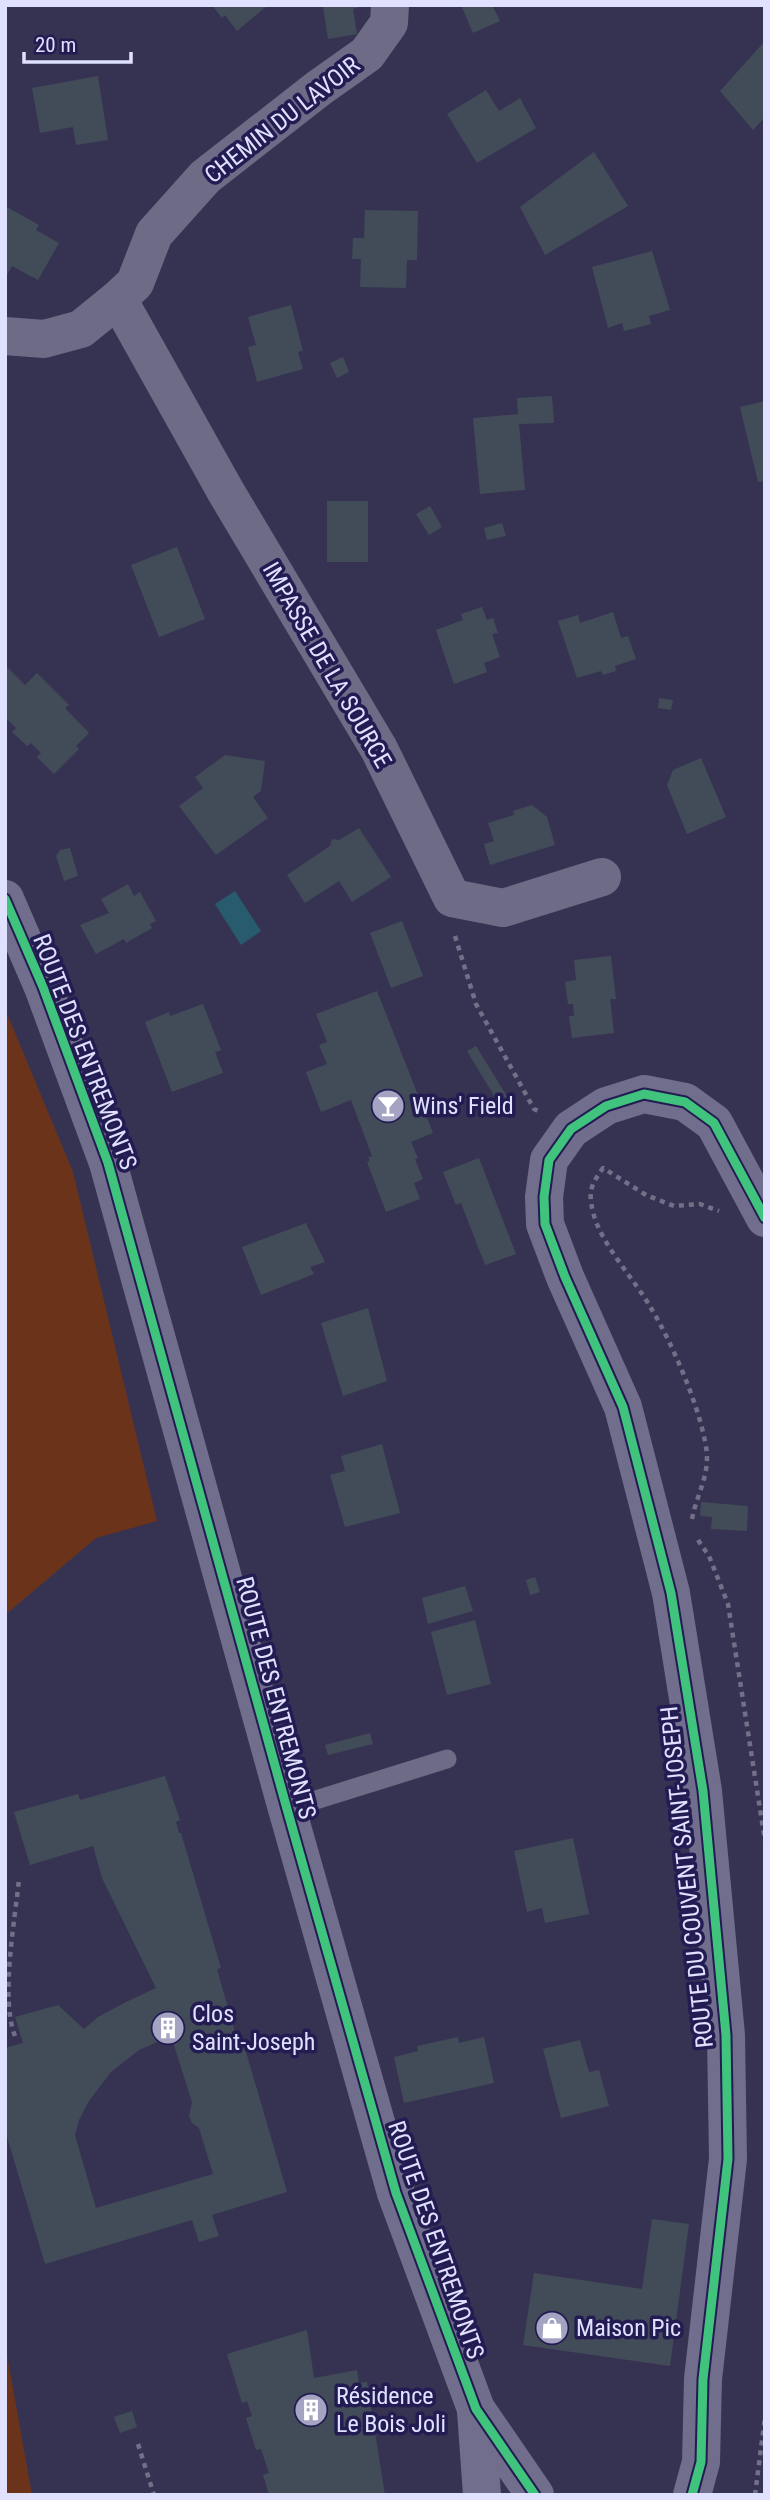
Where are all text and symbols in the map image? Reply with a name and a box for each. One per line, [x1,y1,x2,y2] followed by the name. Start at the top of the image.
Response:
[24,21,131,65] scale bar
[35,33,76,57] text: 20 m
[199,51,365,189] street label: CHEMIN DU LAVOIR
[257,557,397,773] street label: IMPASSE DE LA SOURCE
[27,930,143,1174] street label: ROUTE DES ENTREMONTS
[369,1087,407,1125] bar icon: Wins' Field
[412,1092,514,1120] place label: Wins' Field
[230,1574,322,1822] street label: ROUTE DES ENTREMONTS
[655,1705,719,2049] street label: ROUTE DU COUVENT SAINT-JOSEPH
[192,2000,315,2056] place label: Clos Saint-Joseph
[149,2009,187,2047] building icon: Clos Saint-Joseph
[382,2117,490,2363] street label: ROUTE DES ENTREMONTS
[533,2309,571,2347] shop icon: Maison Pic
[576,2314,681,2342] place label: Maison Pic
[336,2382,446,2438] place label: Résidence Le Bois Joli
[292,2391,330,2429] building icon: Résidence Le Bois Joli

